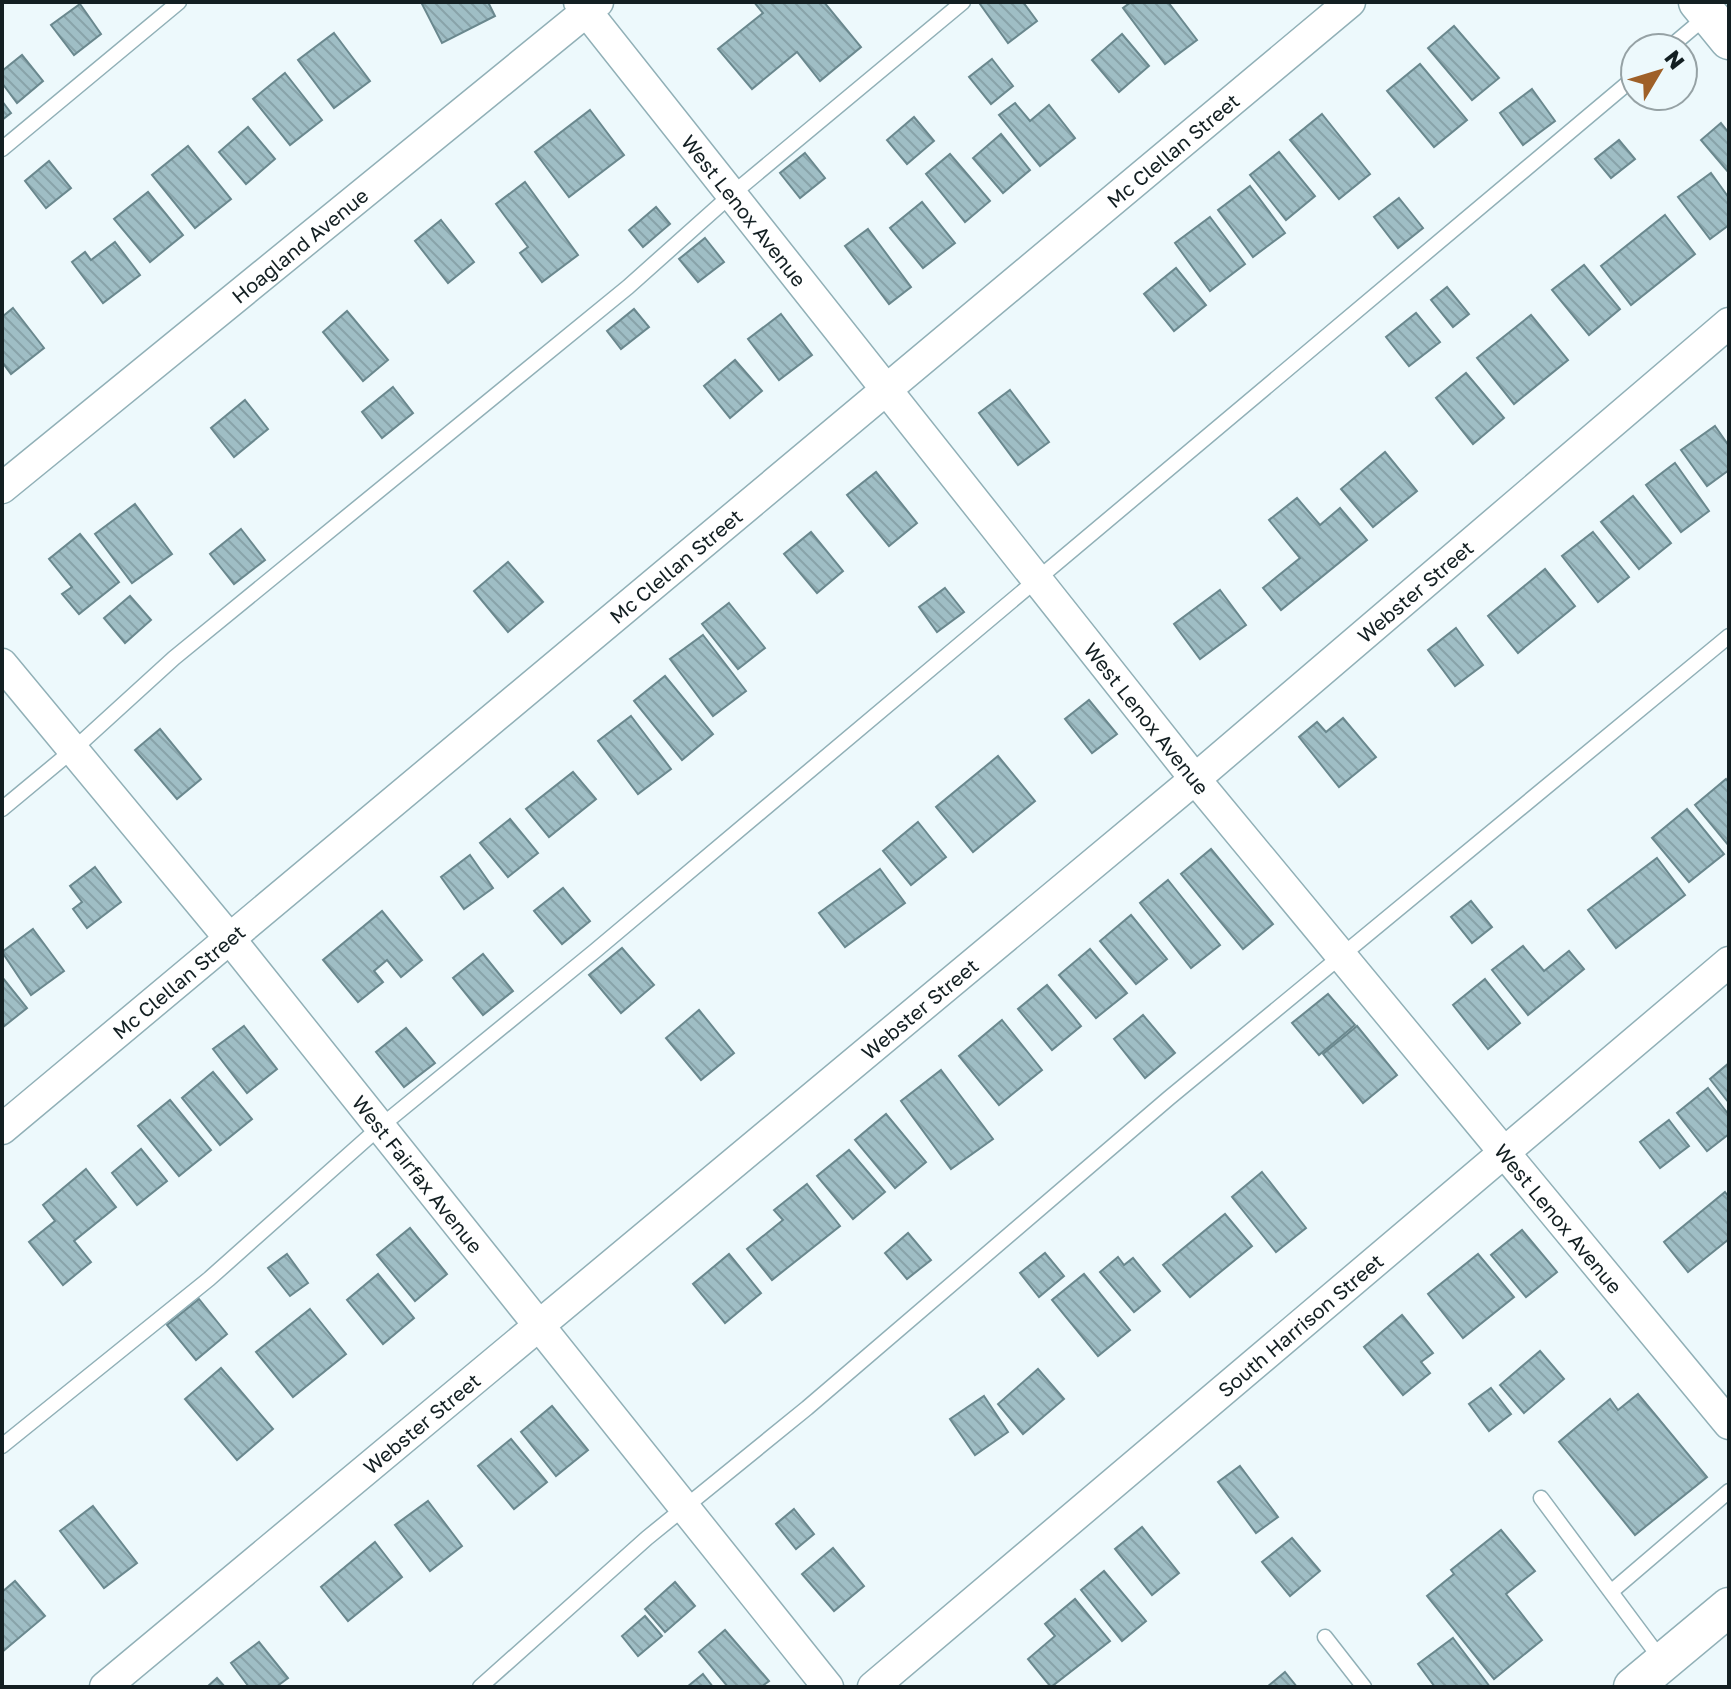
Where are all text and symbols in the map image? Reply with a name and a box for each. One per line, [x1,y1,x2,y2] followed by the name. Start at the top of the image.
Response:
[1619,32,1699,112] north arrow
[1659,44,1691,74] text: N
[1102,88,1244,212] street label: Mc Clellan Street
[677,130,812,291] street label: West Lenox Avenue
[227,183,373,308] street label: Hoagland Avenue
[605,504,747,628] street label: Mc Clellan Street
[1352,535,1478,647] street label: Webster Street
[1079,637,1214,799] street label: West Lenox Avenue
[107,919,250,1044] street label: Mc Clellan Street
[856,953,983,1064] street label: Webster Street
[348,1090,488,1258] street label: West Fairfax Avenue
[1490,1139,1628,1298] street label: West Lenox Avenue
[1213,1248,1388,1402] street label: South Harrison Street
[358,1368,485,1479] street label: Webster Street

